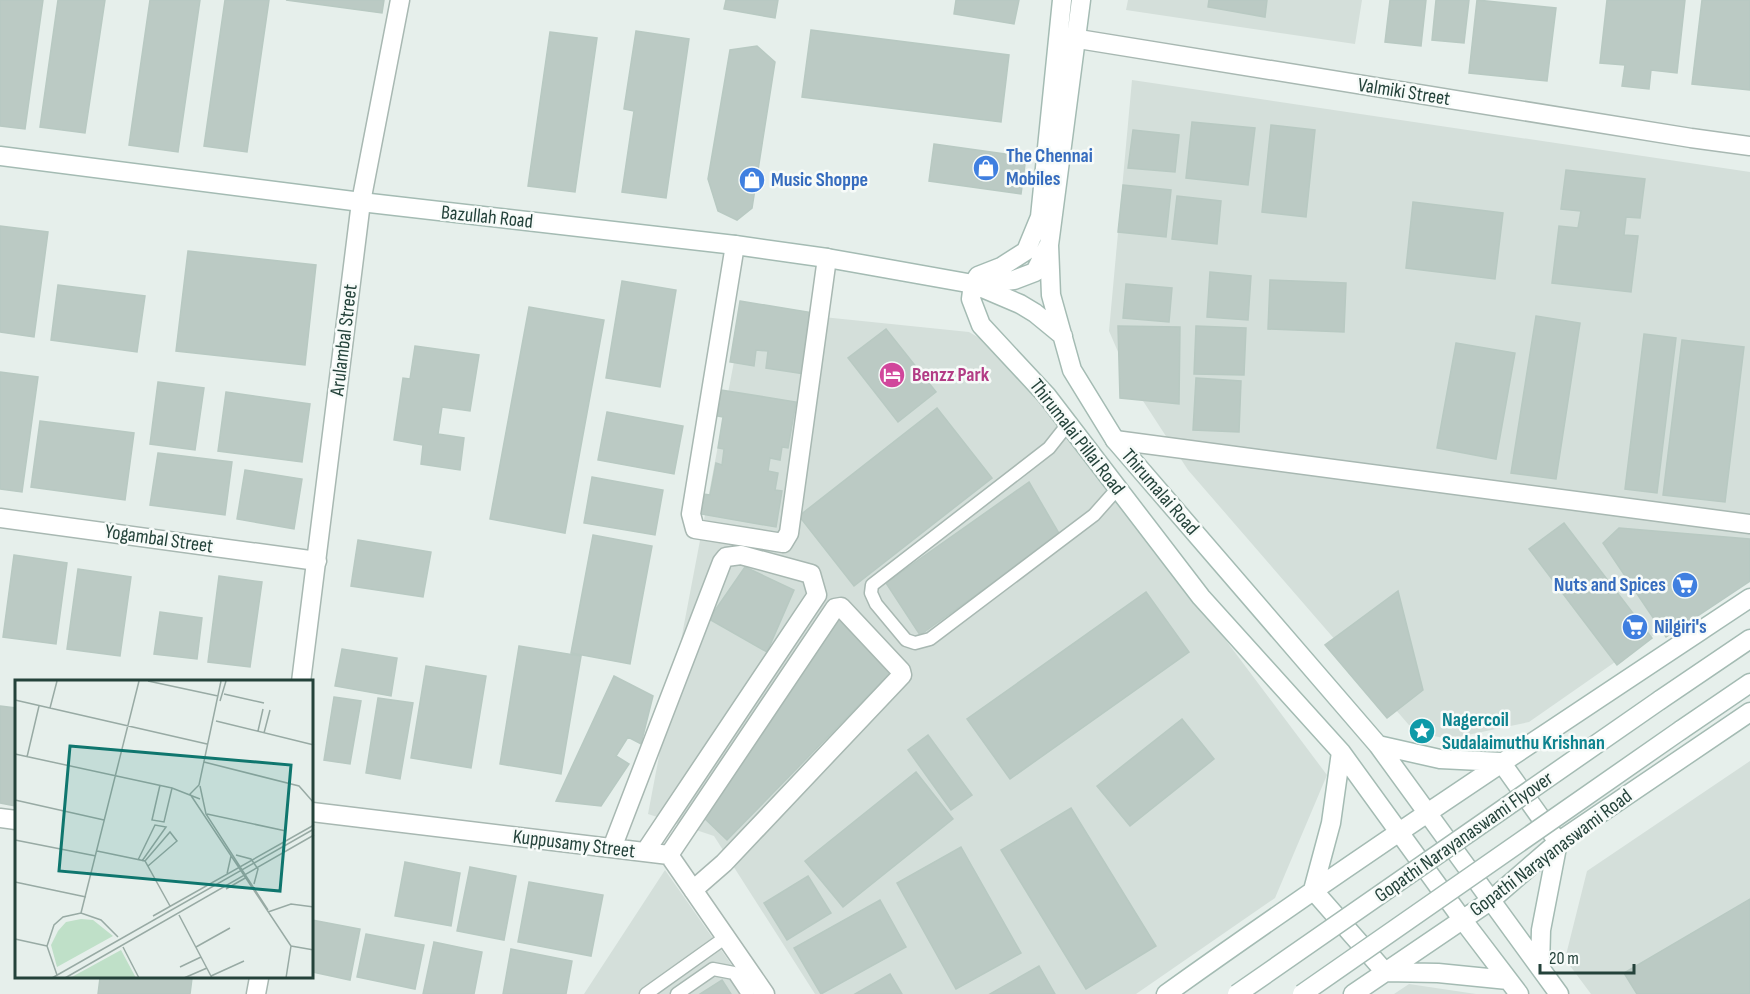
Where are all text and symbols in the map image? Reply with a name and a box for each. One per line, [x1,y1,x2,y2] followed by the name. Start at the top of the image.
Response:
[1356,73,1452,111] street label: Valmiki Street
[1006,144,1093,191] place label: The Chennai Mobiles
[971,153,1001,183] shop icon: The Chennai Mobiles
[737,165,767,195] shop icon: Music Shoppe
[771,168,868,192] place label: Music Shoppe
[440,200,534,234] street label: Bazullah Road
[325,283,363,398] street label: Arulambal Street
[877,360,907,390] hotel icon: Benzz Park
[912,363,990,387] place label: Benzz Park
[1024,374,1130,500] street label: Thirumalai Pillai Road
[1116,444,1204,540] street label: Thirumalai Road
[103,520,215,558] street label: Yogambal Street
[1670,570,1700,600] supermarket icon: Nuts and Spices
[1554,573,1666,597] place label: Nuts and Spices
[1620,612,1650,642] supermarket icon: Nilgiri's
[1654,615,1707,639] place label: Nilgiri's
[15,680,314,979] inset map
[1442,708,1605,755] place label: Nagercoil Sudalaimuthu Krishnan
[1407,716,1437,746] place icon: Nagercoil Sudalaimuthu Krishnan
[1370,766,1558,908] street label: Gopathi Narayanaswami Flyover
[1465,784,1637,922] street label: Gopathi Narayanaswami Road
[512,825,636,863] street label: Kuppusamy Street
[1540,937,1634,975] scale bar
[1549,948,1579,969] text: 20 m

